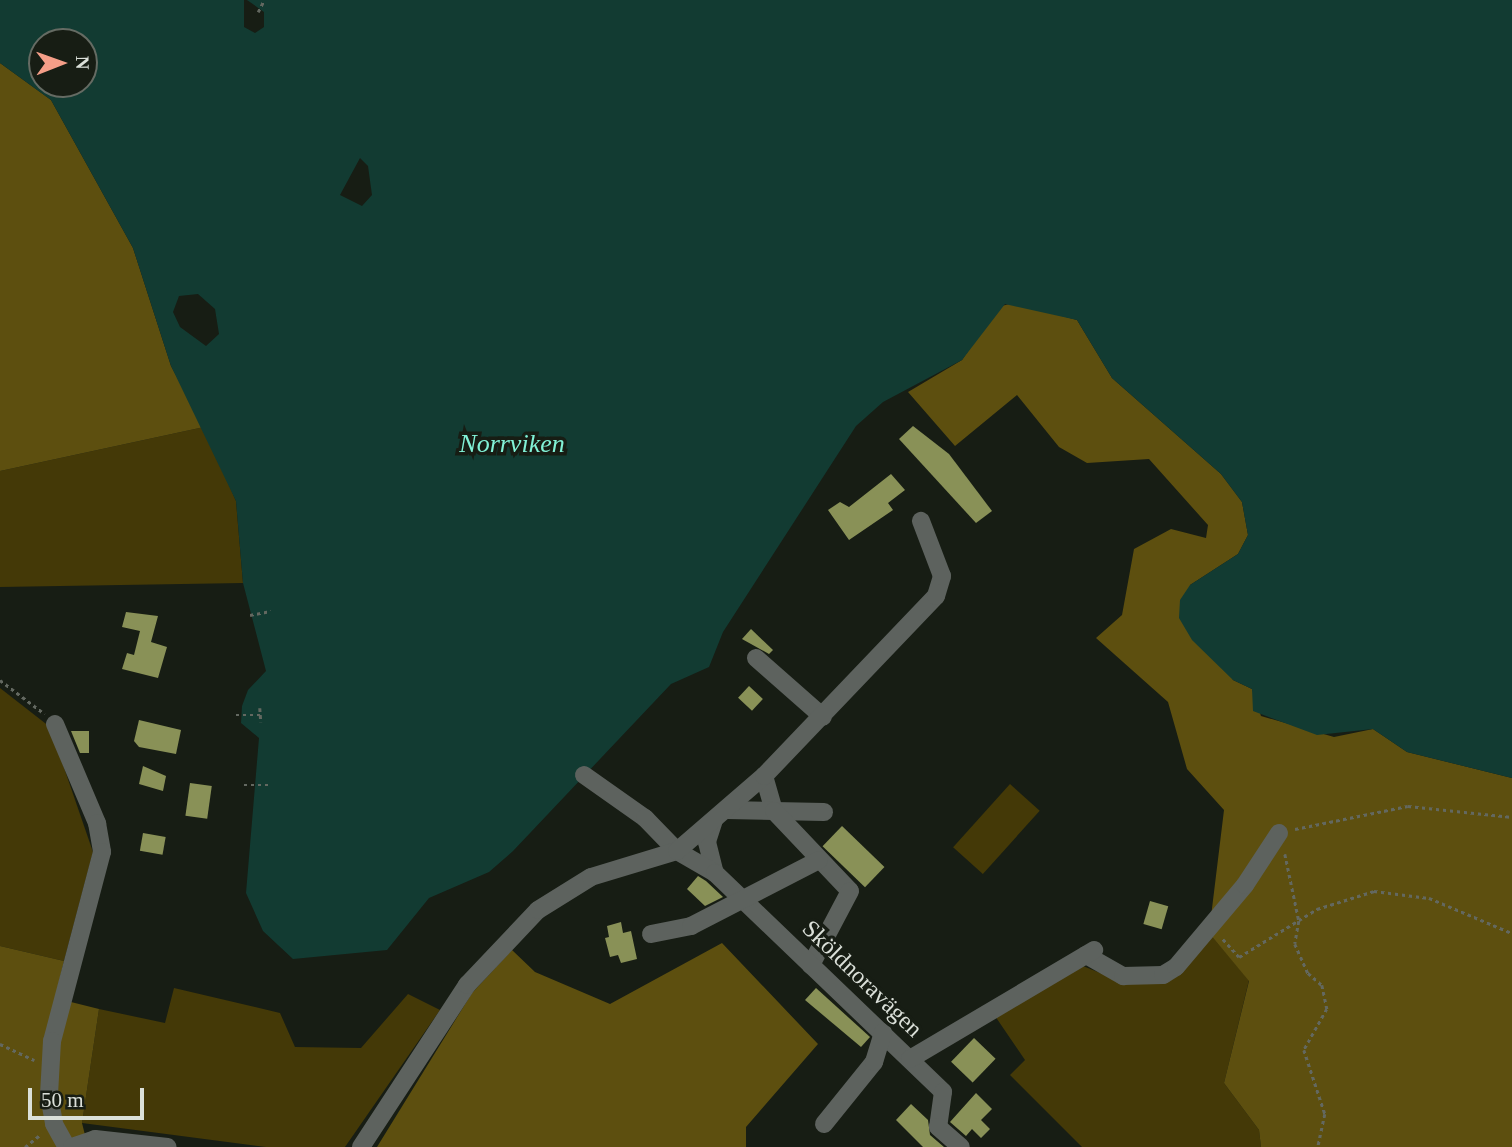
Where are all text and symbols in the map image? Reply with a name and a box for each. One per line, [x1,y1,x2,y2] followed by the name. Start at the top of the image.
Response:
[28,28,98,98] north arrow
[72,56,93,70] text: N
[459,428,565,460] water label: Norrviken
[796,914,928,1044] street label: Sköldnoravägen
[32,1074,147,1118] scale bar
[41,1088,84,1112] text: 50 m

